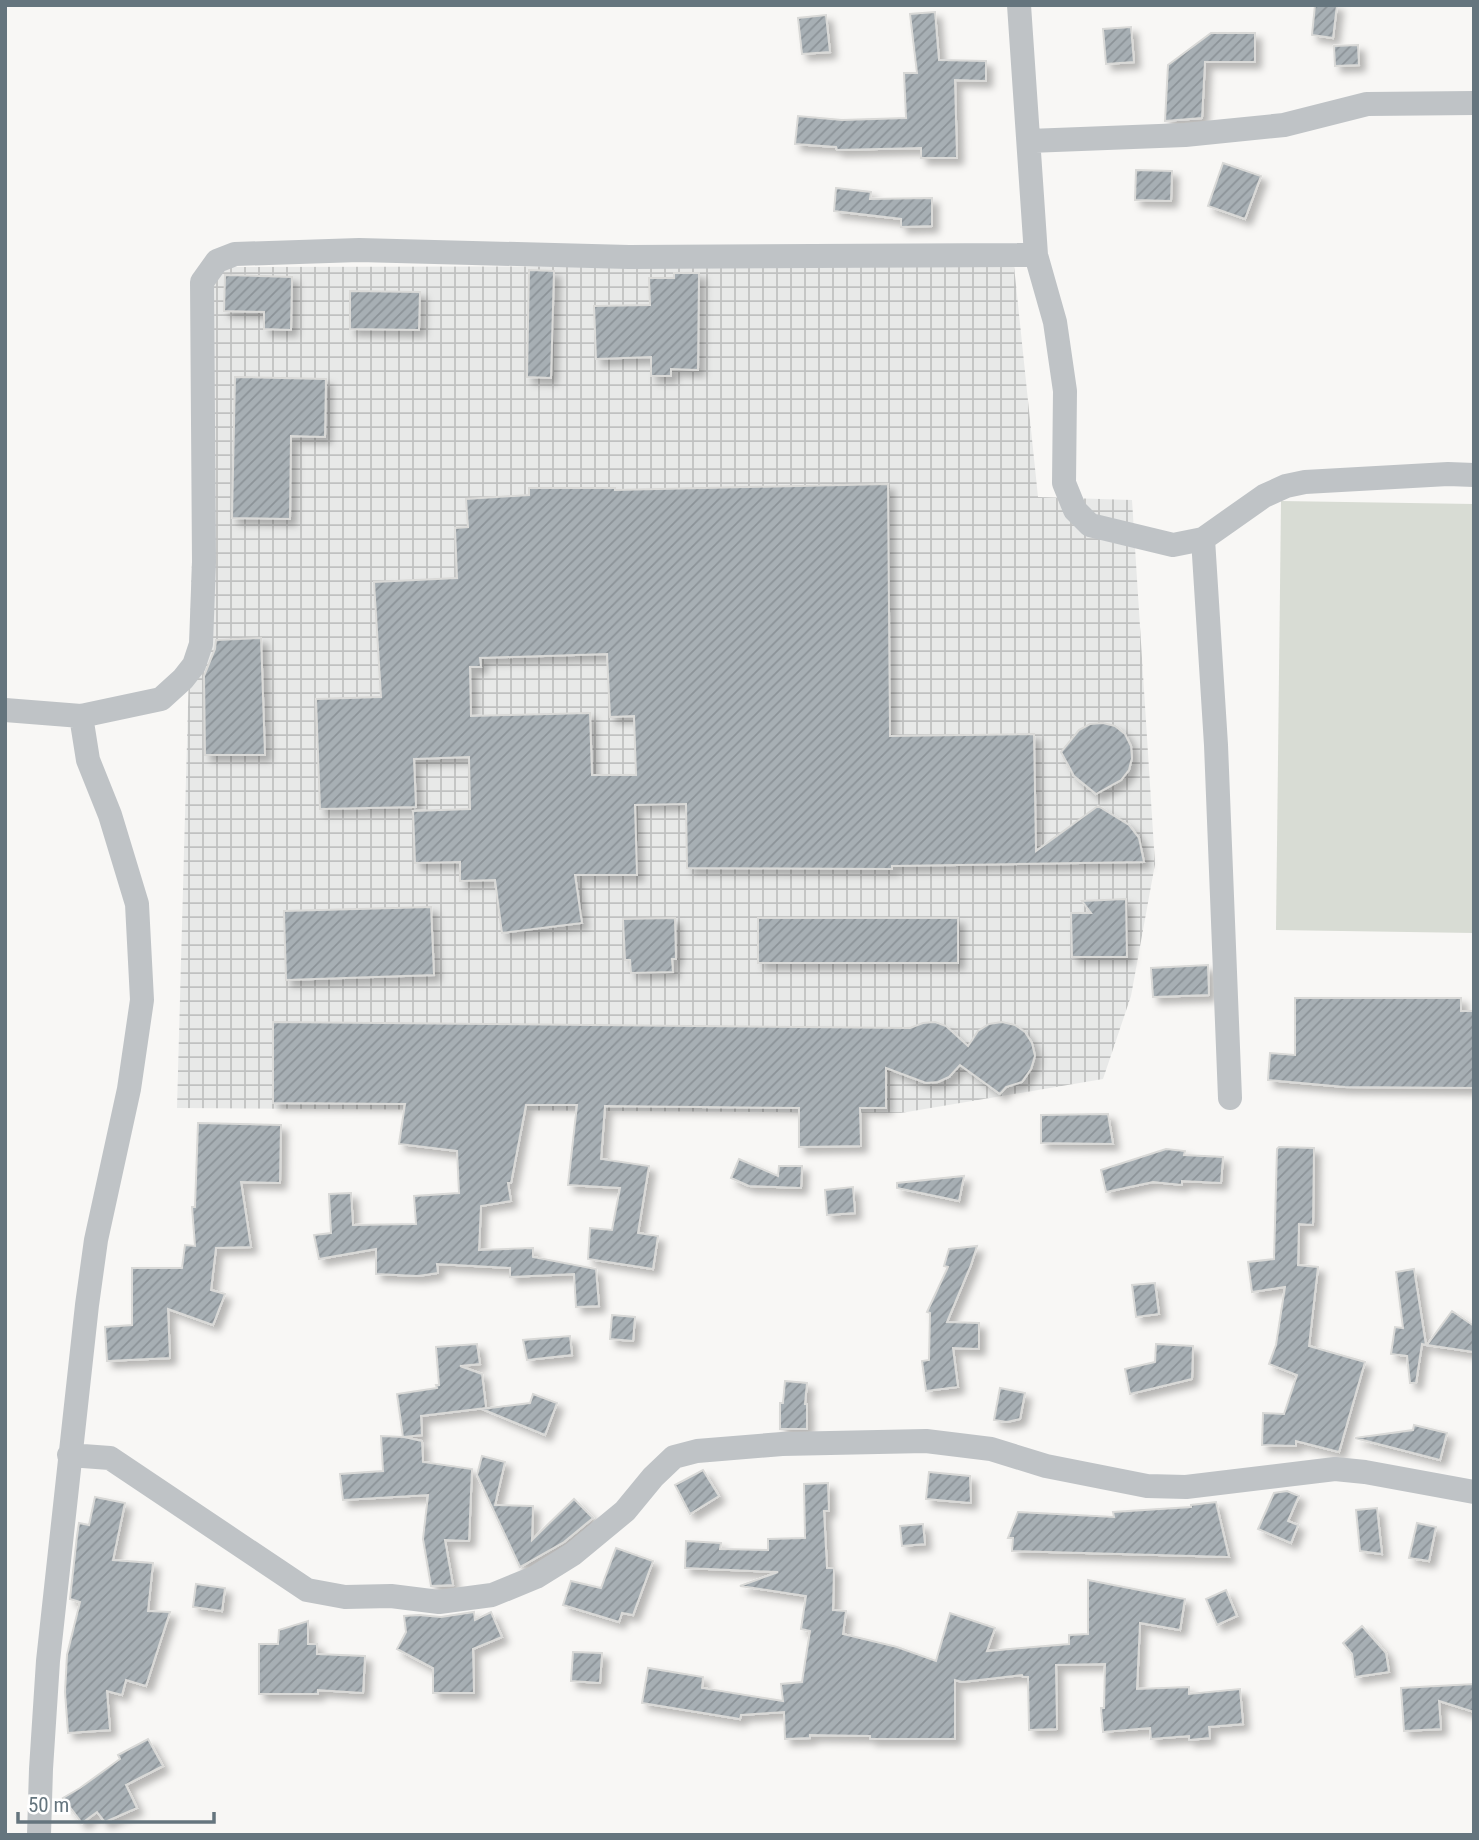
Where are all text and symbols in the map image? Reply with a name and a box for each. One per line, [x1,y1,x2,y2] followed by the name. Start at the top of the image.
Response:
[18,1780,214,1824] scale bar
[28,1793,69,1817] text: 50 m

